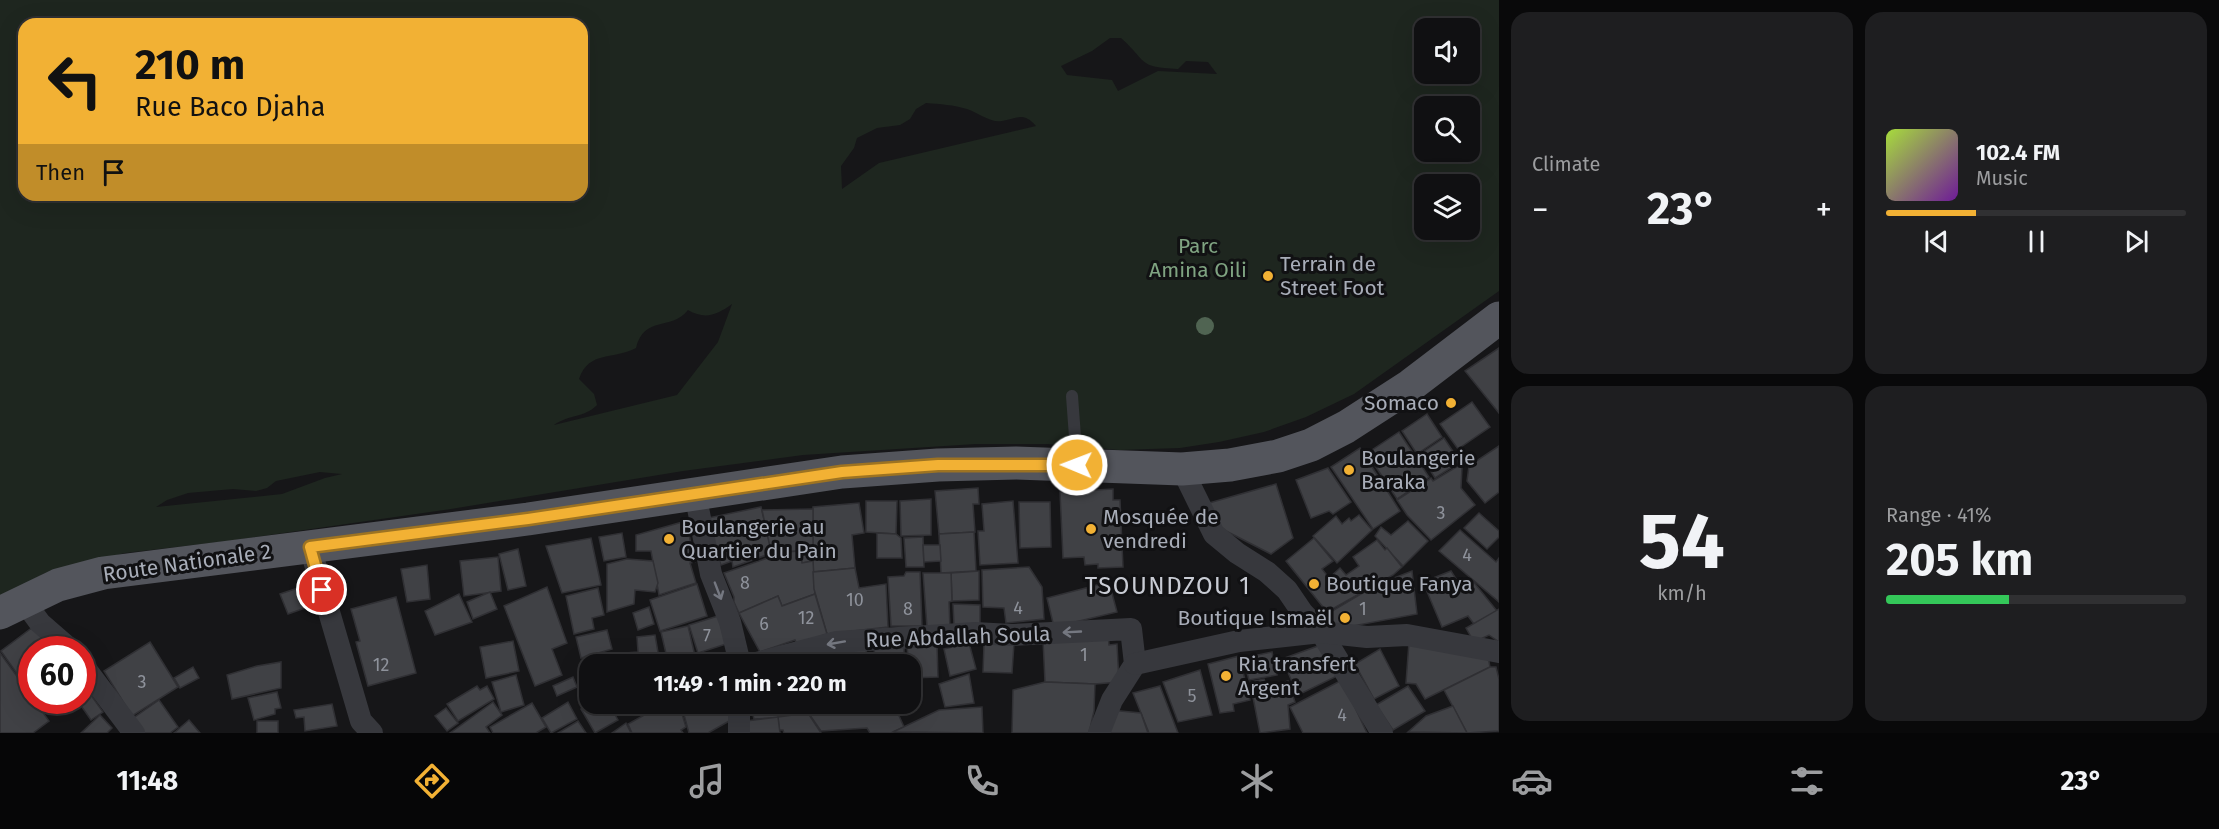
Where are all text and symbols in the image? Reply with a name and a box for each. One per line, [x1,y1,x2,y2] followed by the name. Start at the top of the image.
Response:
[1414,18,1480,240] map controls
[1414,18,1480,84] button: sound
[135,40,245,90] text: 210 m
[36,42,114,120] icon: left
[135,91,325,123] text: Rue Baco Djaha
[1414,96,1480,162] button: search
[1976,139,2060,166] text: 102.4 FM
[1532,152,1600,176] text: Climate
[97,156,130,189] icon: arrive
[36,159,85,186] text: Then
[1976,166,2028,190] text: Music
[1414,174,1480,240] button: layers
[1647,182,1717,236] text: 23°
[1532,190,1549,230] text: −
[1816,190,1832,230] text: +
[1920,225,1953,258] icon: previous
[2020,225,2053,258] icon: pause
[2120,225,2153,258] icon: next
[1149,233,1247,283] park label: Parc Amina Oili
[1280,251,1385,301] place label: Terrain de Street Foot
[1261,269,1275,283] marker: Terrain de Street Foot
[1364,390,1439,416] place label: Somaco
[1444,396,1458,410] marker: Somaco
[1045,433,1109,497] position arrow
[1361,445,1476,495] place label: Boulangerie Baraka
[1342,463,1356,477] marker: Boulangerie Baraka
[1639,495,1725,589] text: 54
[1437,502,1445,524] house number: 3
[1886,503,1992,527] text: Range · 41%
[1103,504,1219,554] place label: Mosquée de vendredi
[681,514,837,564] place label: Boulangerie au Quartier du Pain
[1084,522,1098,536] marker: Mosquée de vendredi
[662,532,676,546] marker: Boulangerie au Quartier du Pain
[1886,533,2033,587] text: 205 km
[101,538,273,588] street label: Route Nationale 2
[1462,544,1472,566] house number: 4
[296,564,347,615] pin
[1326,571,1473,597] place label: Boutique Fanya
[740,572,750,594] house number: 8
[1085,572,1251,600] district label: TSOUNDZOU 1
[305,573,338,606] icon: arrive
[1307,577,1321,591] marker: Boutique Fanya
[713,581,724,600] one-way arrow
[1657,581,1707,605] text: km/h
[846,589,864,611] house number: 10
[1013,597,1023,619] house number: 4
[903,598,913,620] house number: 8
[1359,598,1367,620] house number: 1
[1177,605,1333,631] place label: Boutique Ismaël
[798,607,814,629] house number: 12
[1338,611,1352,625] marker: Boutique Ismaël
[759,613,769,635] house number: 6
[865,621,1051,653] street label: Rue Abdallah Soula
[703,625,711,647] house number: 7
[1063,627,1083,638] one-way arrow
[18,636,96,714] speed limit sign: 60
[827,638,846,649] one-way arrow
[1080,644,1088,666] house number: 1
[1238,651,1356,701] place label: Ria transfert Argent
[373,654,389,676] house number: 12
[1219,669,1233,683] marker: Ria transfert Argent
[653,670,847,697] text: 11:49 · 1 min · 220 m
[138,671,146,693] house number: 3
[1187,685,1197,707] house number: 5
[1337,704,1347,726] house number: 4
[411,760,453,802] icon: directions
[686,760,728,802] icon: music
[961,760,1003,802] icon: phone
[1236,760,1278,802] icon: climate
[1511,760,1553,802] icon: car
[1786,760,1828,802] icon: filters
[116,765,178,797] text: 11:48
[2061,765,2102,797] text: 23°

